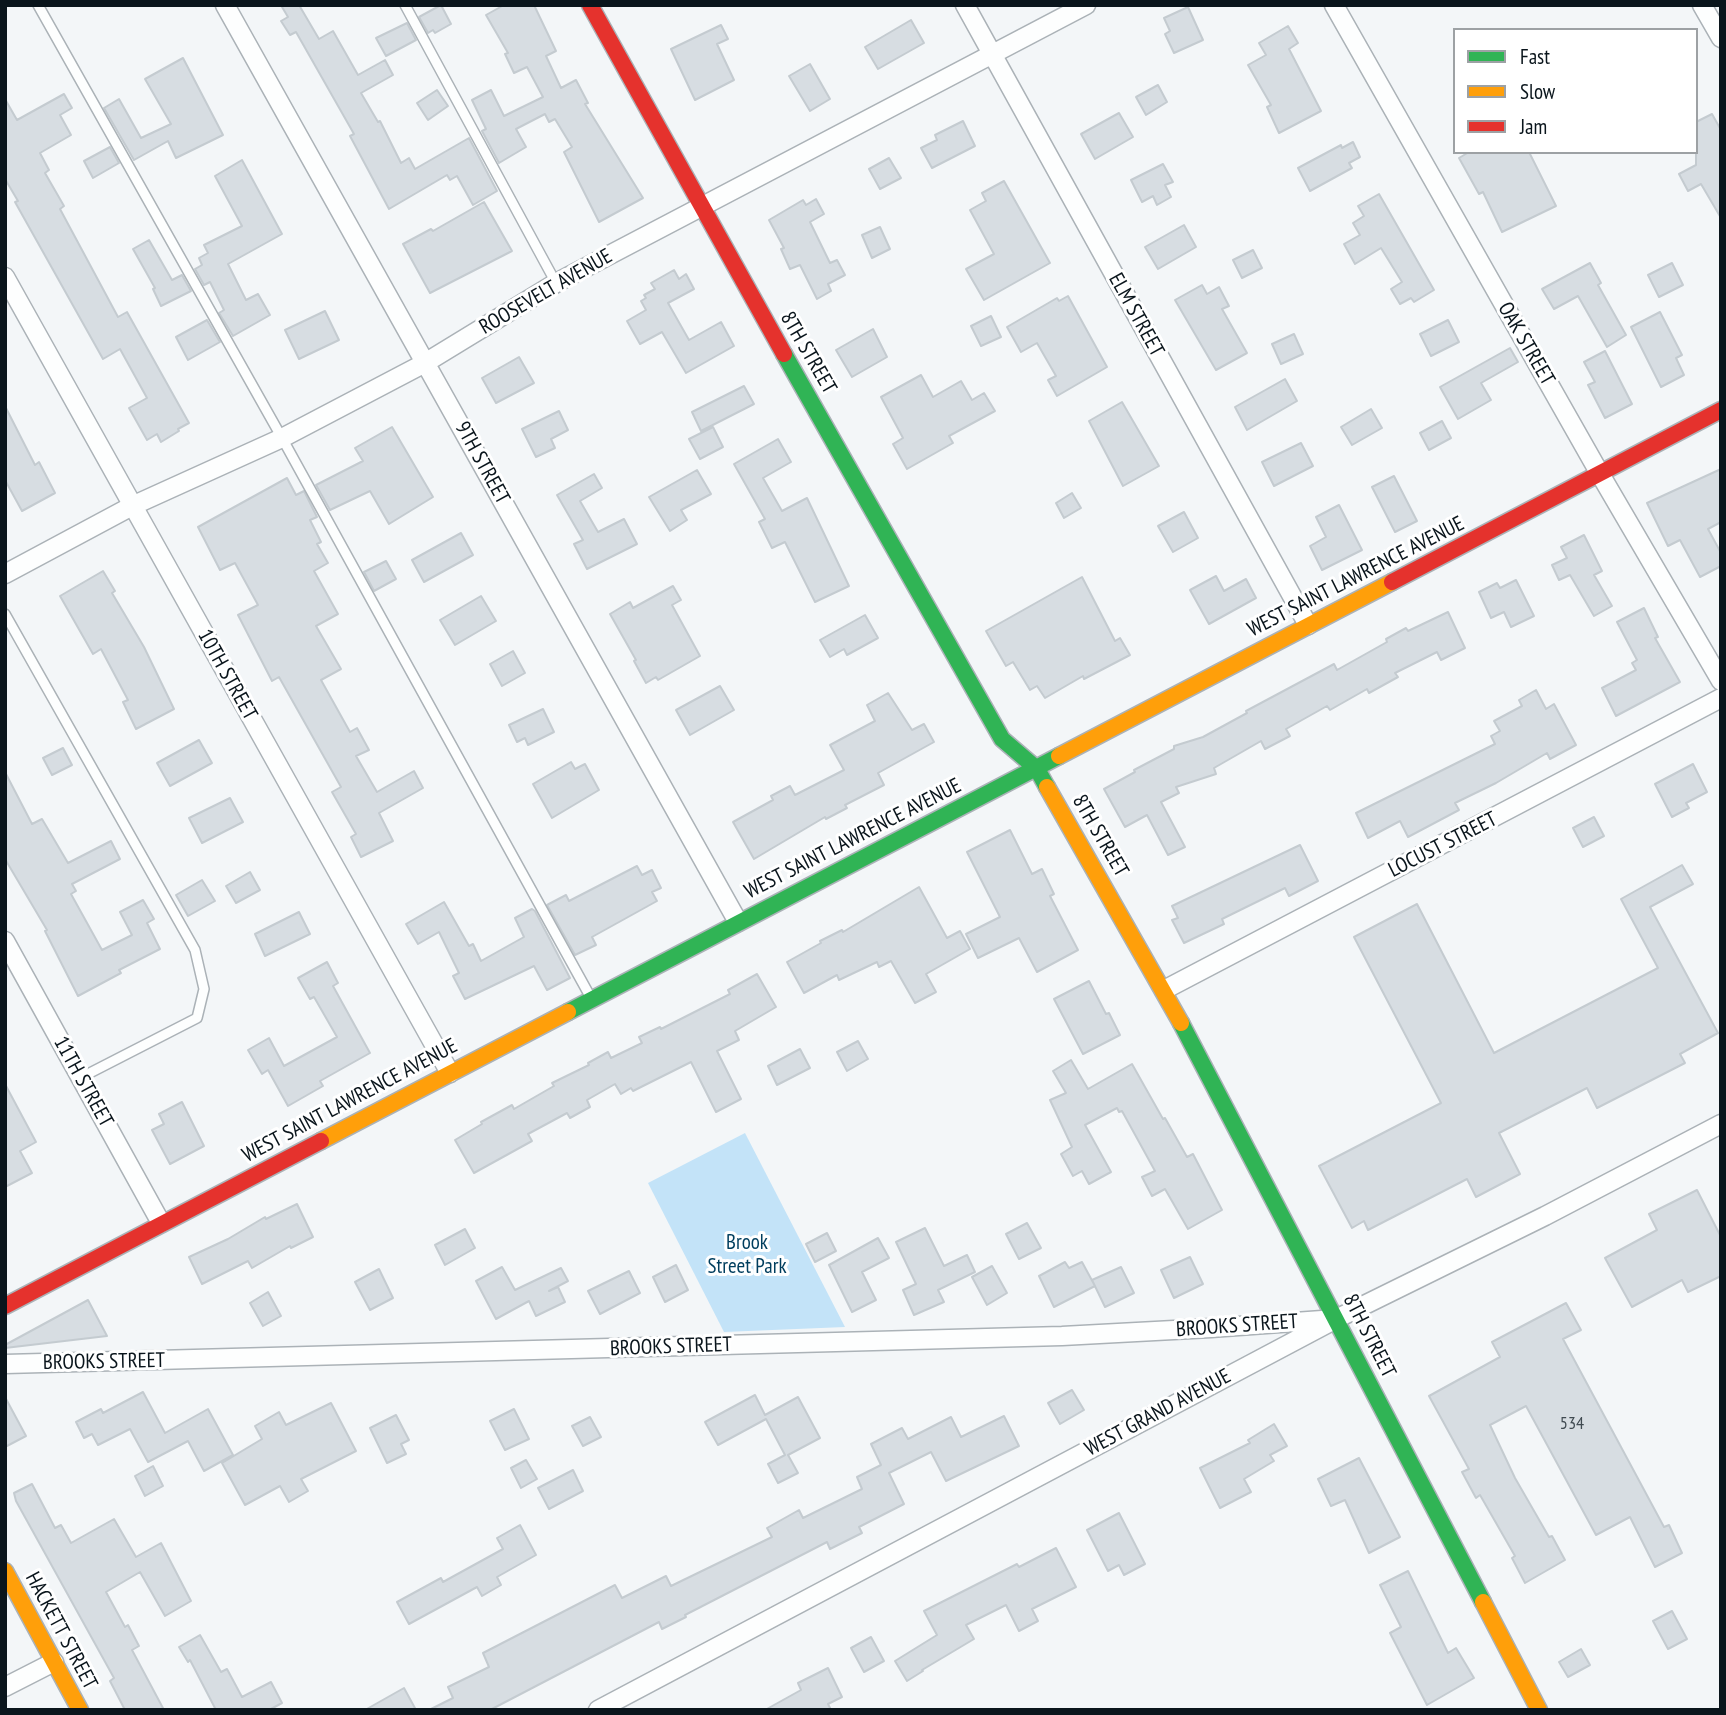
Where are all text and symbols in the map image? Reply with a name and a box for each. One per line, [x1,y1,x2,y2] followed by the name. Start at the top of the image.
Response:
[1453,28,1698,154] legend
[1520,43,1550,70] text: Fast
[1520,78,1555,105] text: Slow
[1520,113,1547,140] text: Jam
[475,244,617,340] street label: ROOSEVELT AVENUE
[1103,269,1169,361] street label: ELM STREET
[1492,298,1560,390] street label: OAK STREET
[774,308,842,398] street label: 8TH STREET
[449,417,515,509] street label: 9TH STREET
[1243,511,1469,643] street label: WEST SAINT LAWRENCE AVENUE
[192,625,262,725] street label: 10TH STREET
[740,773,966,905] street label: WEST SAINT LAWRENCE AVENUE
[1066,791,1134,881] street label: 8TH STREET
[1385,807,1501,883] street label: LOCUST STREET
[48,1032,118,1132] street label: 11TH STREET
[238,1034,462,1168] street label: WEST SAINT LAWRENCE AVENUE
[707,1230,787,1280] park label: Brook Street Park
[1337,1290,1401,1382] street label: 8TH STREET
[1175,1309,1299,1343] street label: BROOKS STREET
[610,1332,732,1362] street label: BROOKS STREET
[43,1348,165,1376] street label: BROOKS STREET
[1081,1364,1235,1462] street label: WEST GRAND AVENUE
[1560,1413,1584,1435] house number: 534
[20,1568,102,1694] street label: HACKETT STREET

